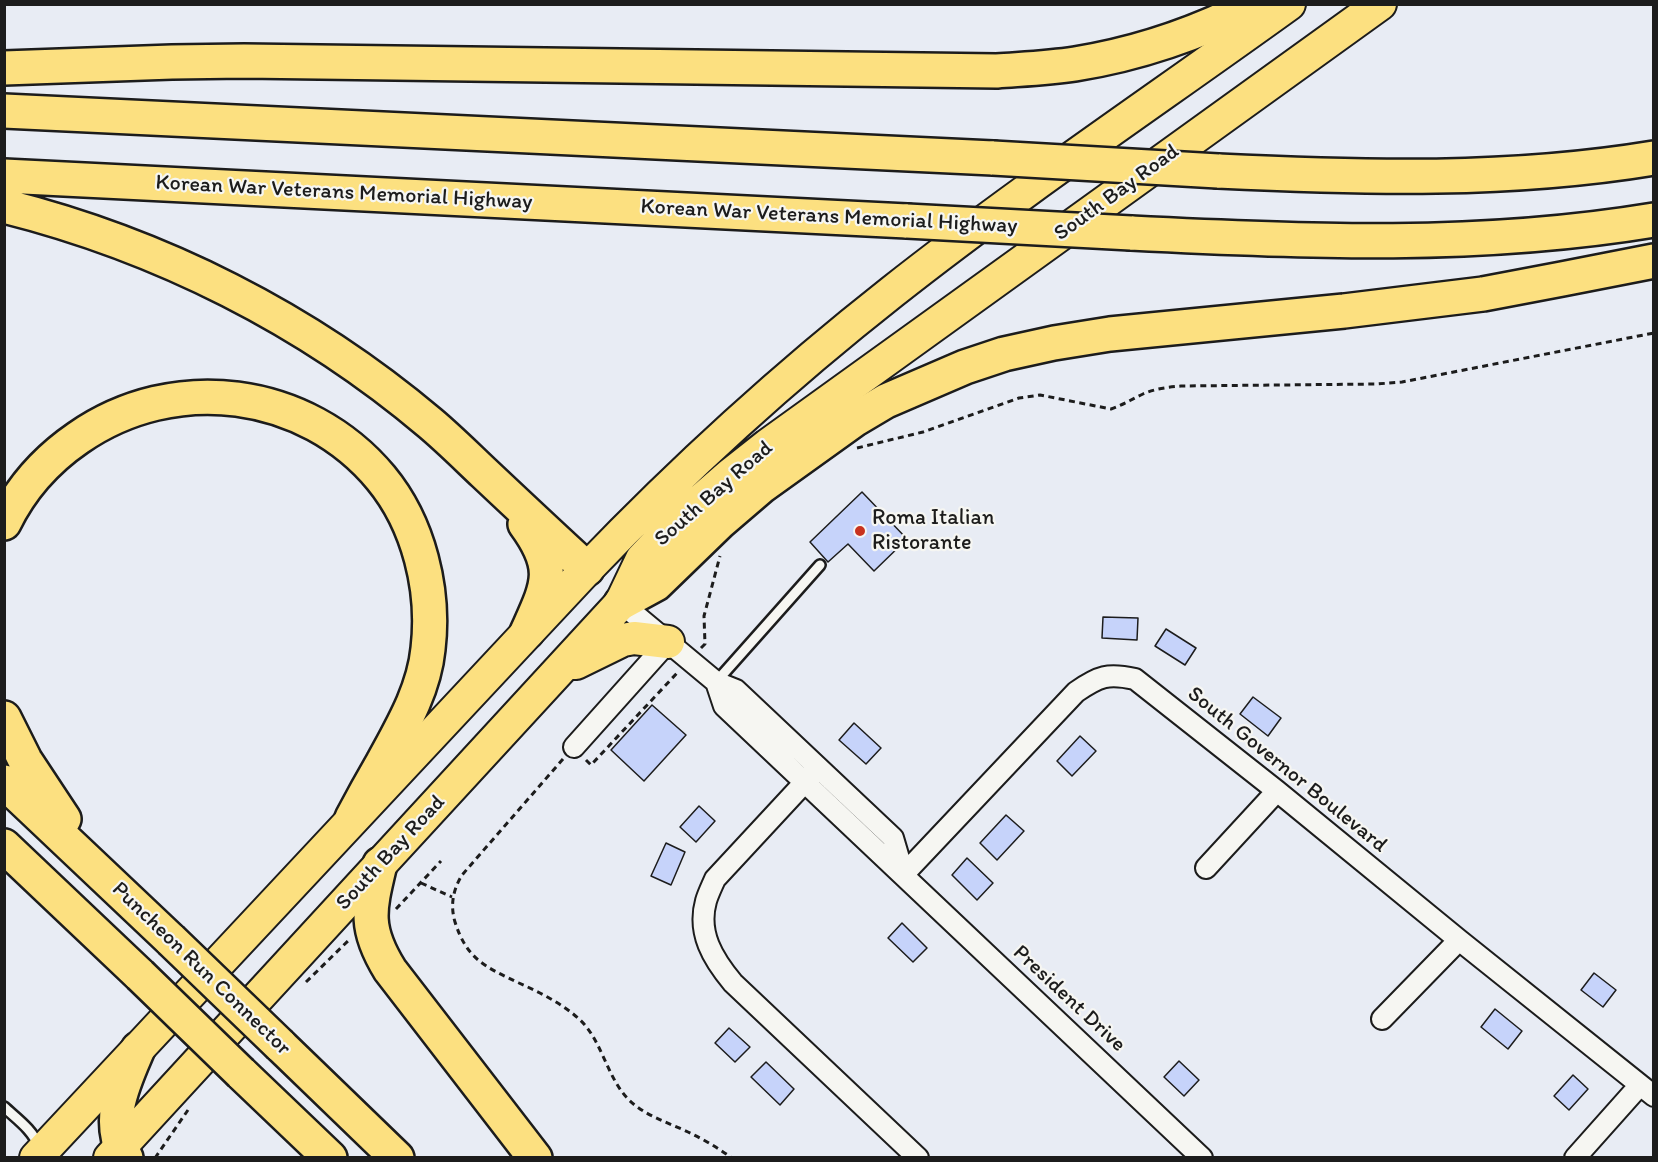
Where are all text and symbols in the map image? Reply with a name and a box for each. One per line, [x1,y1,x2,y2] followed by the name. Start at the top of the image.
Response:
[1049,139,1185,247] street label: South Bay Road
[155,170,533,216] street label: Korean War Veterans Memorial Highway
[640,194,1018,240] street label: Korean War Veterans Memorial Highway
[649,435,779,553] street label: South Bay Road
[872,505,994,556] place label: Roma Italian Ristorante
[853,524,867,538] marker: Roma Italian Ristorante
[1182,681,1392,859] street label: South Governor Boulevard
[331,790,451,916] street label: South Bay Road
[106,877,296,1061] street label: Puncheon Run Connector
[1007,940,1131,1058] street label: President Drive

